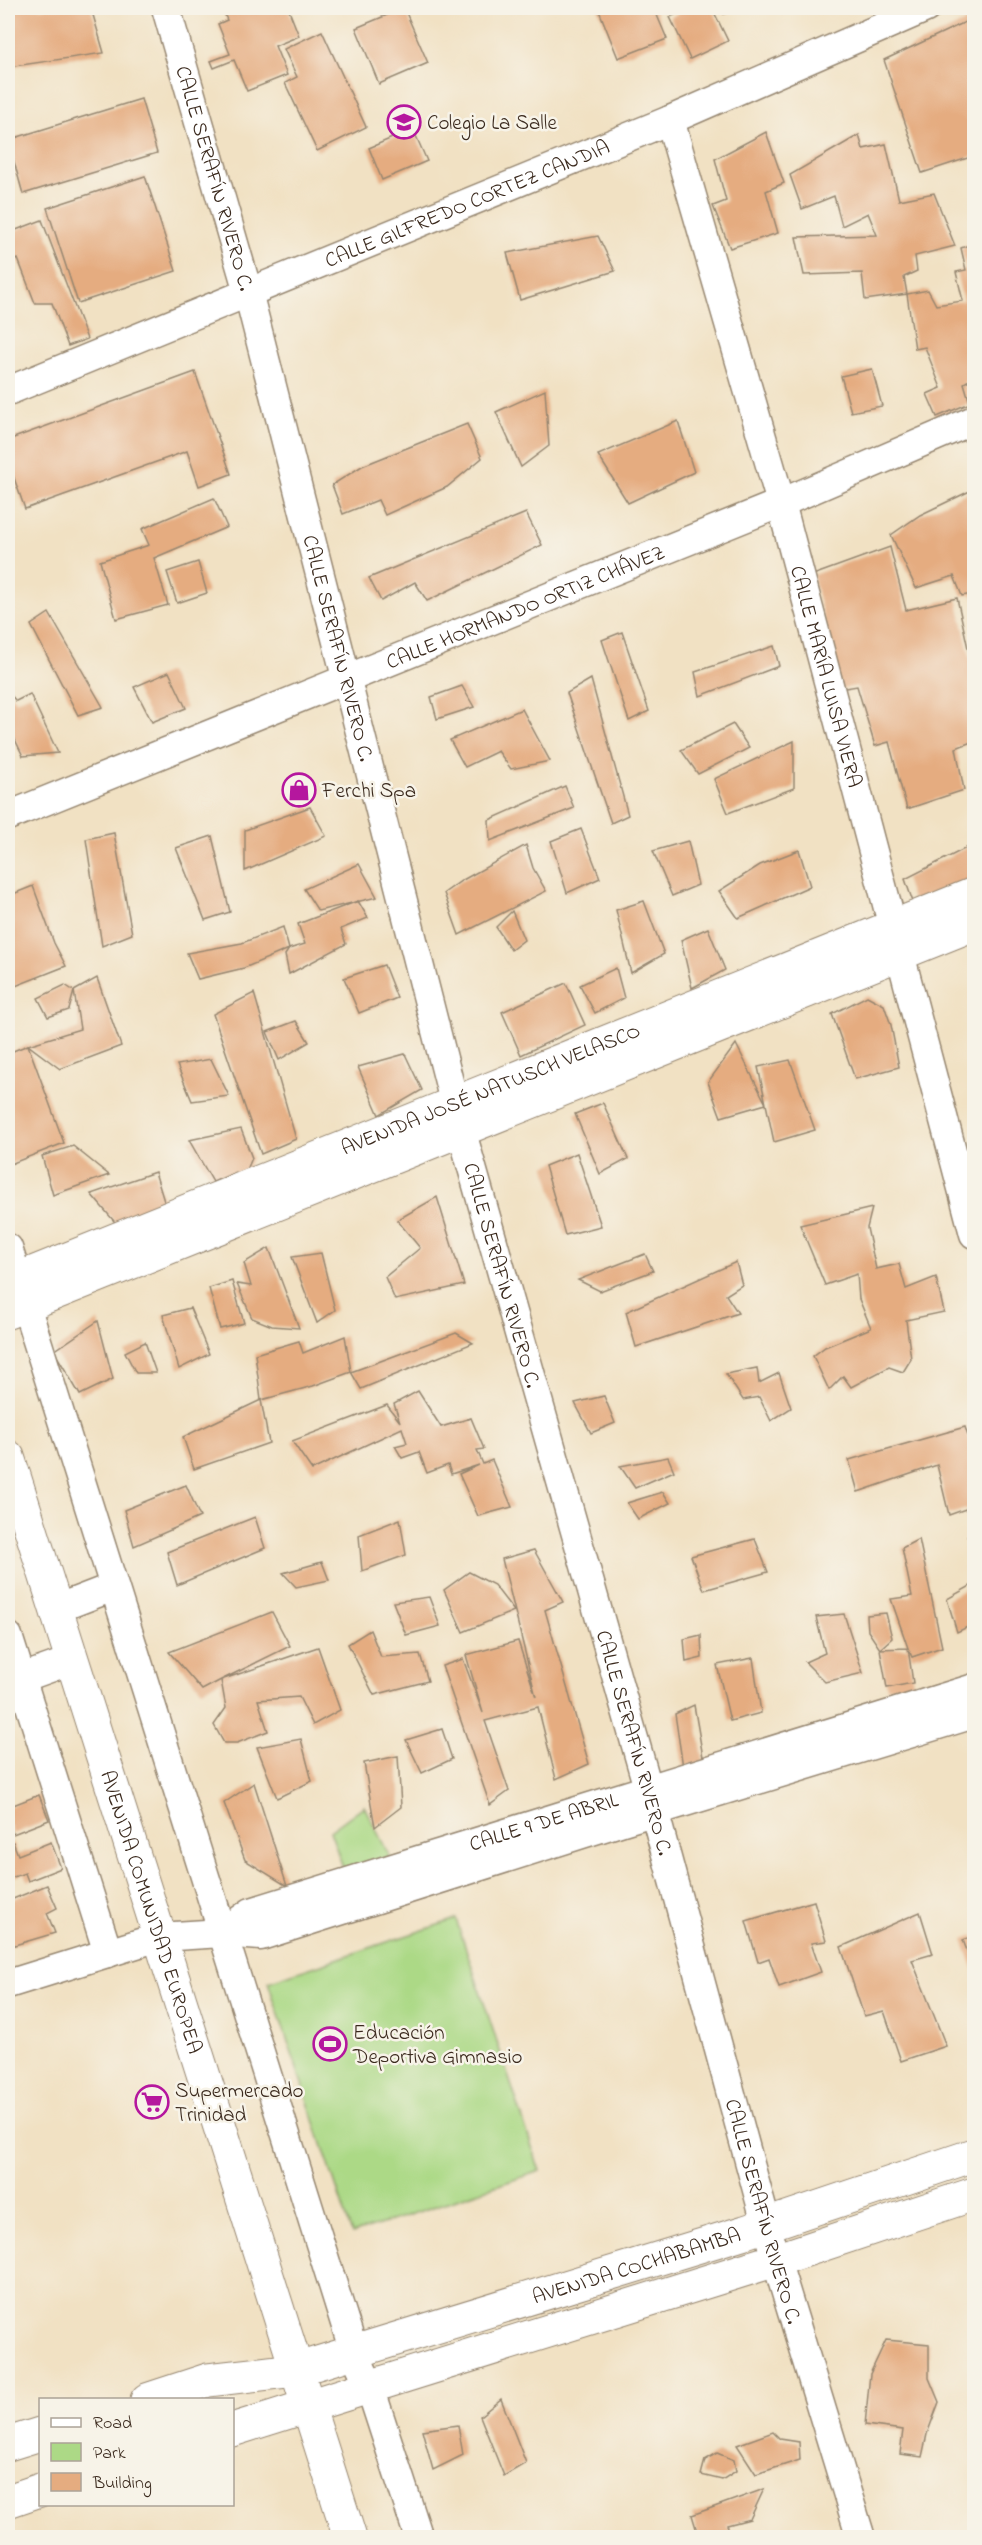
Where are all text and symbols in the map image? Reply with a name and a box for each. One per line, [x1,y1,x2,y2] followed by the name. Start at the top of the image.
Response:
[166,63,260,295] street label: CALLE SERAFÍN RIVERO C.
[386,104,422,140] school or university icon: Colegio La Salle
[427,109,557,141] place label: Colegio La Salle
[321,133,615,277] street label: CALLE GILFREDO CORTEZ CANDIA
[293,532,380,765] street label: CALLE SERAFÍN RIVERO C.
[382,539,670,678] street label: CALLE HORMANDO ORTIZ CHÁVEZ
[781,563,868,791] street label: CALLE MARÍA LUISA VIERA
[281,772,317,808] shop icon: Ferchi Spa
[321,777,416,807] place label: Ferchi Spa
[337,1017,645,1164] street label: AVENIDA JOSÉ NATUSCH VELASCO
[454,1159,547,1392] street label: CALLE SERAFÍN RIVERO C.
[587,1627,679,1859] street label: CALLE SERAFÍN RIVERO C.
[91,1767,209,2058] street label: AVENIDA COMUNIDAD EUROPEA
[466,1786,622,1860] street label: CALLE 9 DE ABRIL
[352,2019,523,2073] place label: Educación Deportiva Gimnasio
[312,2026,348,2062] sports icon: Educación Deportiva Gimnasio
[175,2077,303,2131] place label: Supermercado Trinidad
[134,2084,170,2120] supermarket icon: Supermercado Trinidad
[716,2096,808,2328] street label: CALLE SERAFÍN RIVERO C.
[529,2221,745,2313] street label: AVENIDA COCHABAMBA
[39,2398,234,2506] legend
[93,2411,132,2437] text: Road
[93,2441,126,2467] text: Park
[92,2471,152,2498] text: Building

